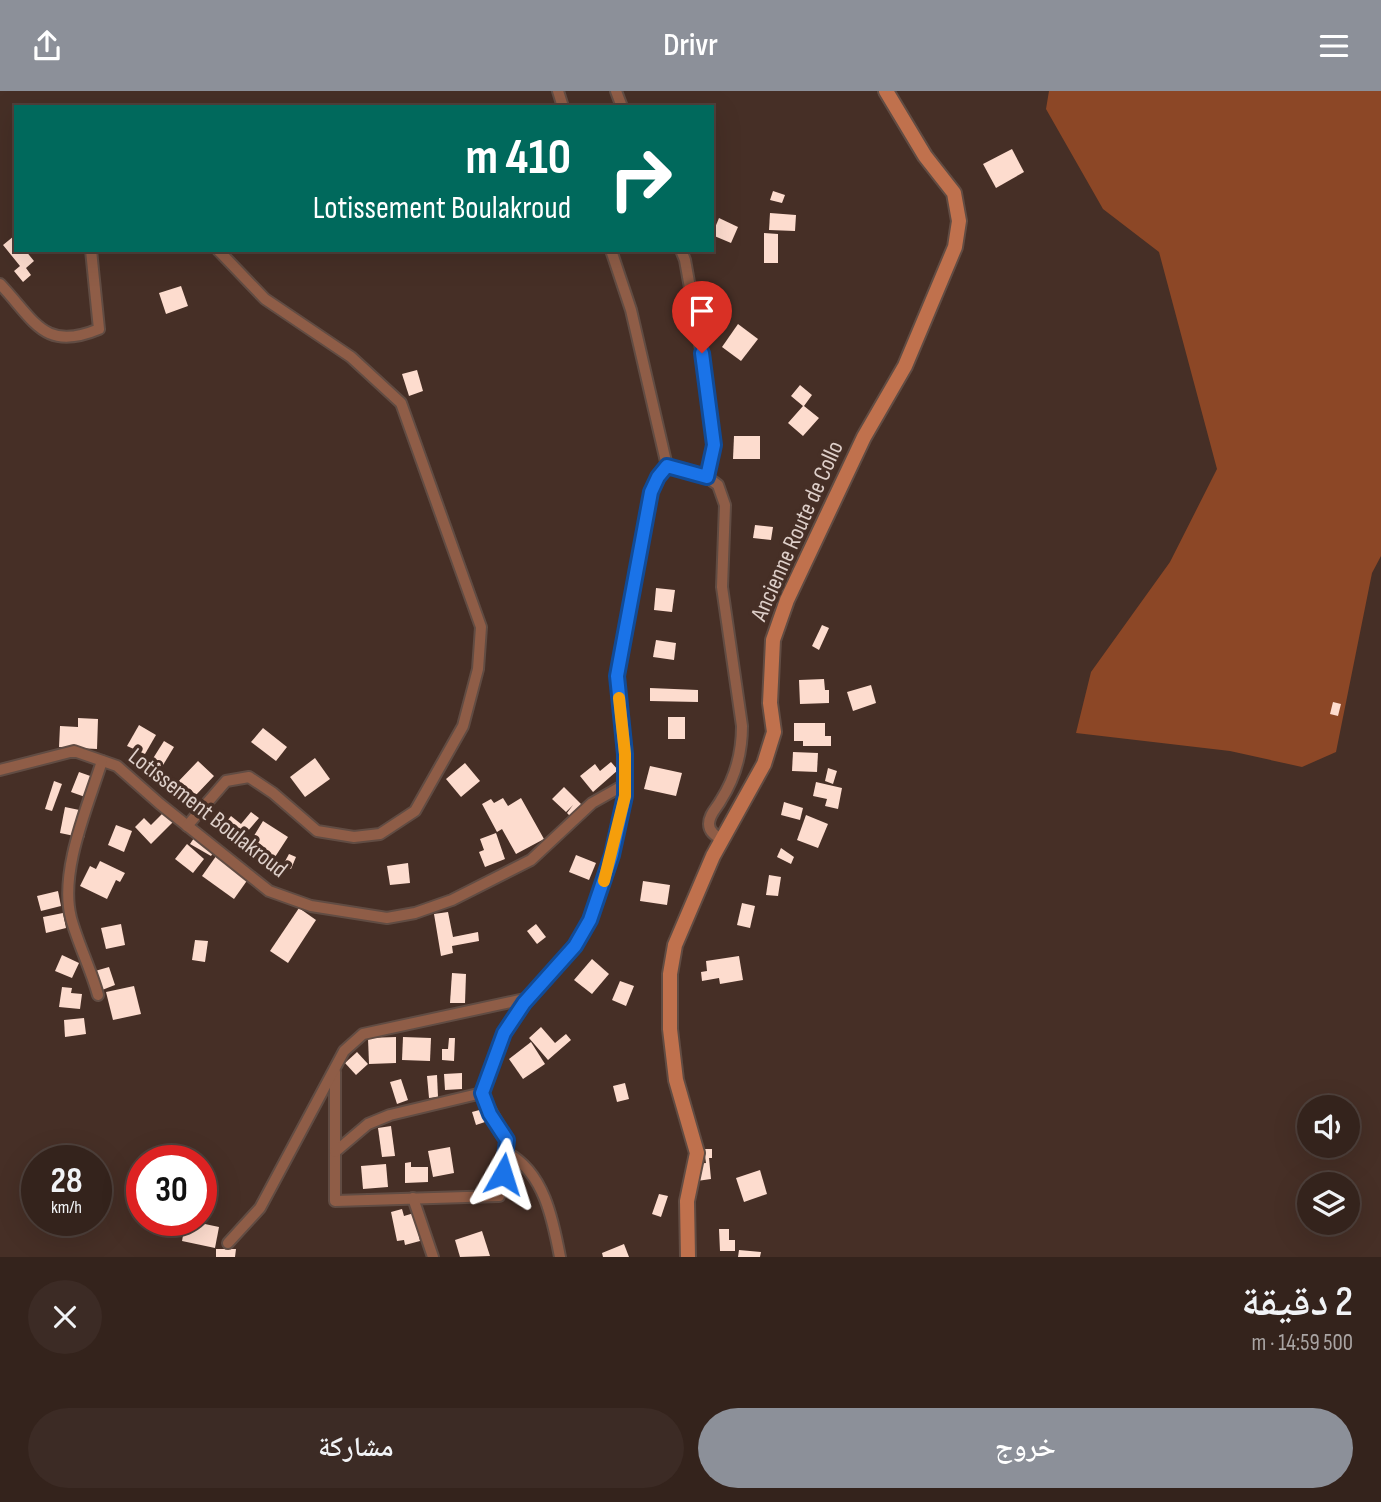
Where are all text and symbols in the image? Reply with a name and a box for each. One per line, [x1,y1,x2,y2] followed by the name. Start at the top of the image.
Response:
[663,26,718,65] text: Drivr
[28,27,66,65] icon: share
[1315,27,1353,65] icon: menu
[465,129,571,188] text: 410 m
[595,133,686,224] icon: right
[313,189,571,228] text: Lotissement Boulakroud
[672,281,732,353] pin
[683,292,721,330] icon: arrive
[744,437,850,626] street label: Ancienne Route de Collo
[123,742,293,884] street label: Lotissement Boulakroud
[1297,1095,1360,1235] map controls
[1297,1095,1360,1158] button: sound
[466,1137,540,1211] position arrow
[126,1145,217,1236] speed limit sign: 30
[51,1160,82,1203] text: 28
[1297,1172,1360,1235] button: layers
[51,1197,82,1218] text: km/h
[1241,1277,1353,1328] text: 2 دقيقة
[28,1280,102,1354] button: close
[1251,1329,1353,1357] text: 500 m · 14:59
[28,1408,684,1488] button: مشاركة
[698,1408,1353,1488] button: خروج

